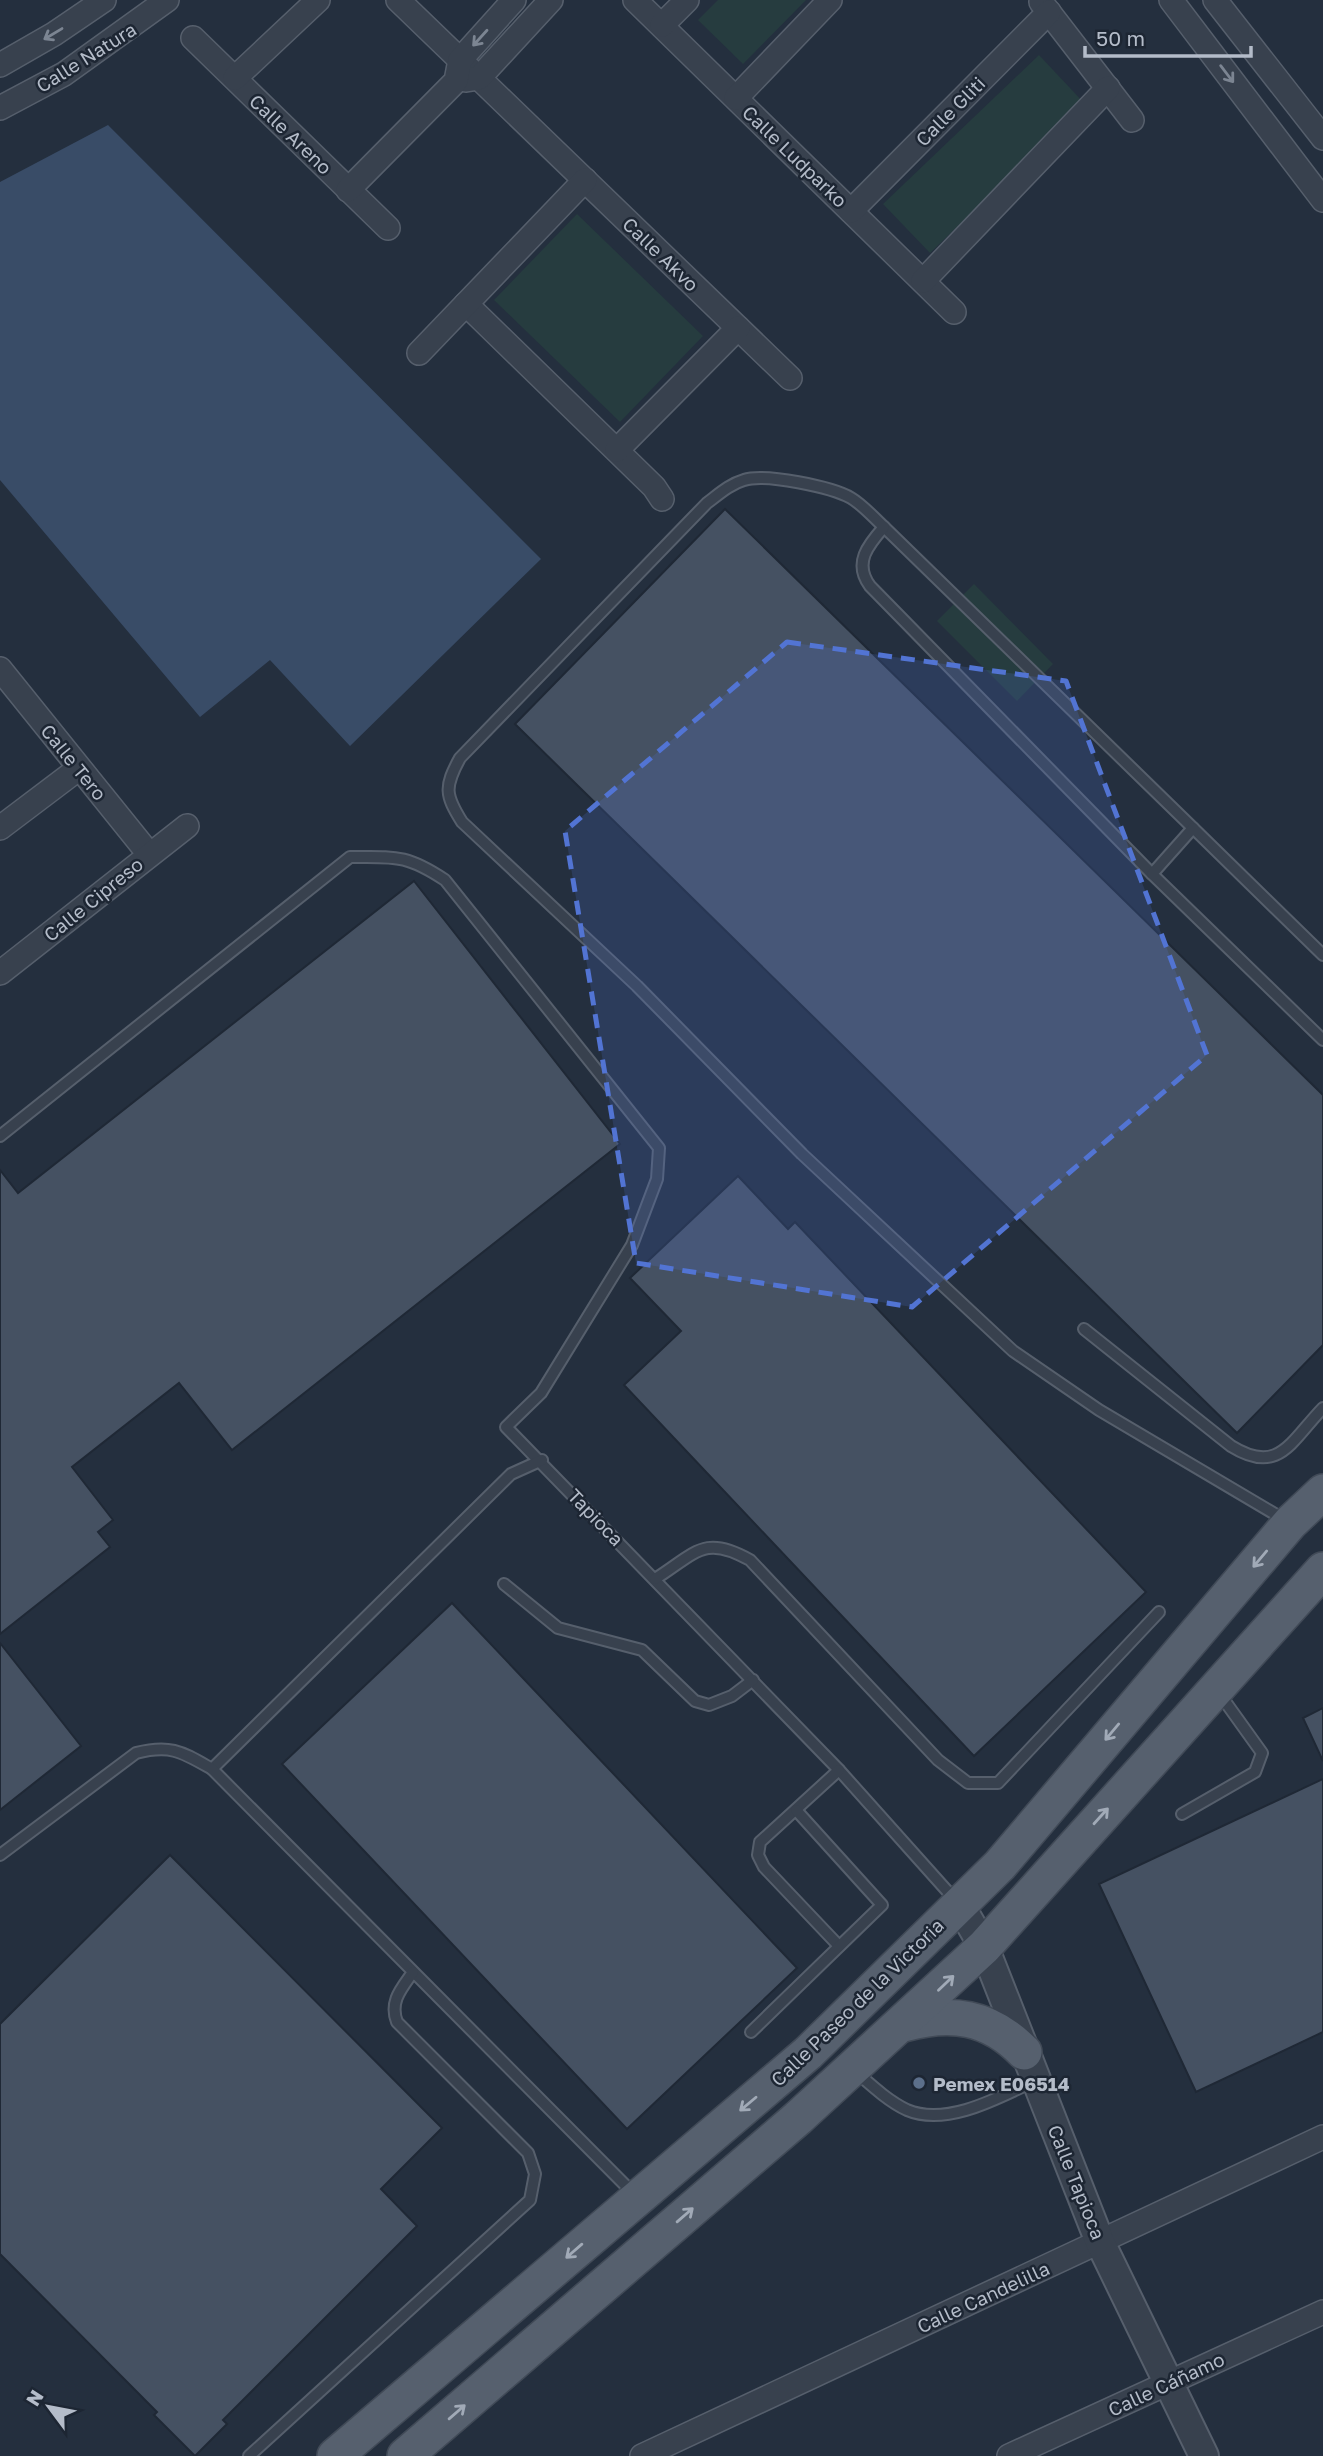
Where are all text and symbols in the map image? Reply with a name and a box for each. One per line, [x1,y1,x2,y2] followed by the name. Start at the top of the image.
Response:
[1085,14,1251,58] scale bar
[32,17,140,97] street label: Calle Natura
[1096,25,1145,51] text: 50 m
[44,28,64,42] one-way arrow
[472,29,488,47] one-way arrow
[1220,64,1235,82] one-way arrow
[911,72,989,150] street label: Calle Gliti
[245,89,337,179] street label: Calle Areno
[738,100,852,212] street label: Calle Ludparko
[618,212,704,296] street label: Calle Akvo
[36,719,112,805] street label: Calle Tero
[39,852,147,946] street label: Calle Cipreso
[563,1484,629,1550] street label: Tapioca
[1252,1550,1268,1568] one-way arrow
[1104,1723,1120,1741] one-way arrow
[1093,1807,1109,1825] one-way arrow
[766,1913,948,2091] street label: Calle Paseo de la Victoria
[938,1974,955,1991] one-way arrow
[933,2072,1070,2095] place label: Pemex E06514
[911,2075,927,2091] marker: Pemex E06514
[739,2096,757,2112] one-way arrow
[1044,2121,1110,2243] street label: Calle Tapioca
[676,2207,694,2223] one-way arrow
[565,2243,583,2259] one-way arrow
[913,2256,1053,2338] street label: Calle Candelilla
[1104,2347,1228,2421] street label: Calle Cáñamo
[14,2372,84,2442] north arrow
[21,2386,48,2410] text: N
[447,2404,465,2419] one-way arrow

